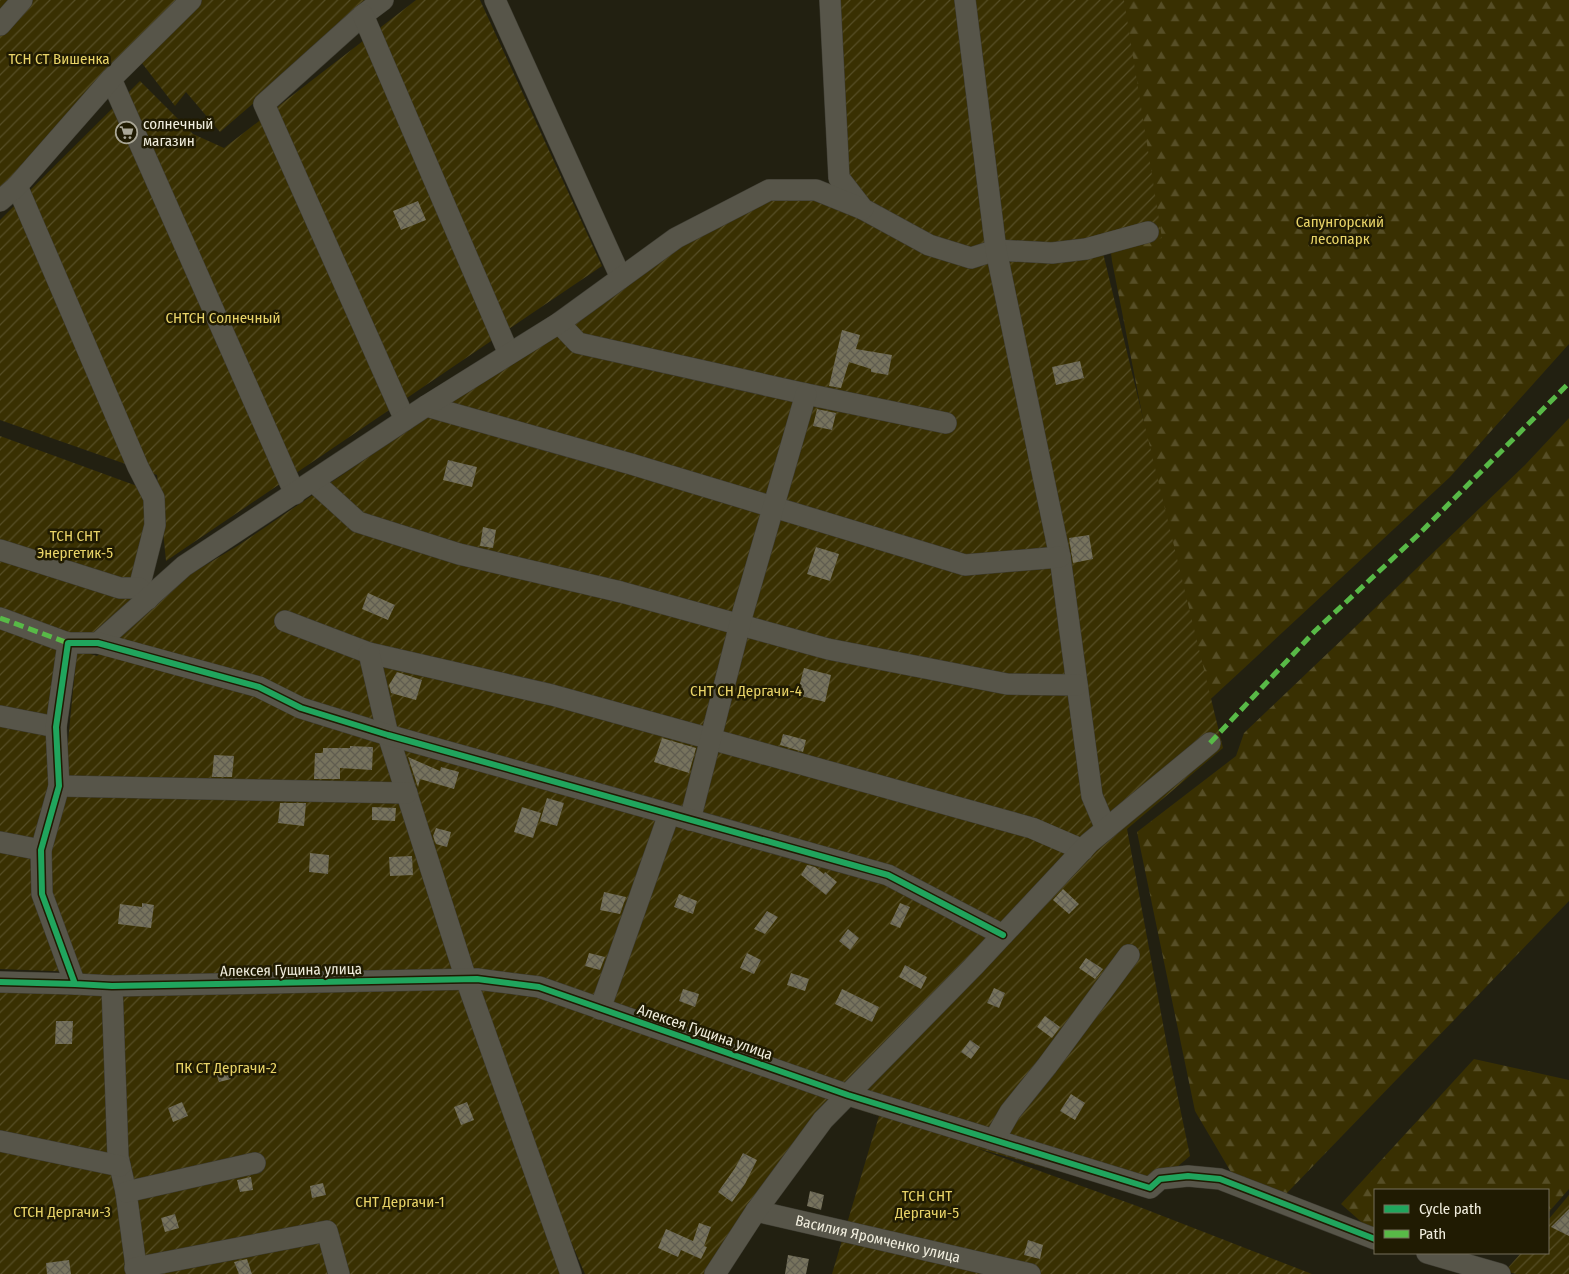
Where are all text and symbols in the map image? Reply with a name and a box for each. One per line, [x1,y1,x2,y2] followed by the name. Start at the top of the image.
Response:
[8,50,110,68] park label: ТСН СТ Вишенка
[143,115,213,150] place label: солнечный магазин
[115,121,139,145] supermarket icon: солнечный магазин
[1296,213,1384,248] park label: Сапунгорский лесопарк
[166,309,280,327] park label: СНТСН Солнечный
[37,527,113,562] park label: ТСН СНТ Энергетик-5
[690,682,802,700] park label: СНТ СН Дергачи-4
[220,960,362,980] street label: Алексея Гущина улица
[635,1000,775,1064] street label: Алексея Гущина улица
[175,1059,277,1077] park label: ПК СТ Дергачи-2
[894,1187,959,1222] park label: ТСН СНТ Дергачи-5
[1374,1189,1549,1254] legend
[355,1193,445,1211] park label: СНТ Дергачи-1
[1419,1200,1482,1218] text: Cycle path
[13,1203,111,1221] park label: СТСН Дергачи-3
[794,1211,962,1267] street label: Василия Яромченко улица
[1419,1225,1446,1243] text: Path

